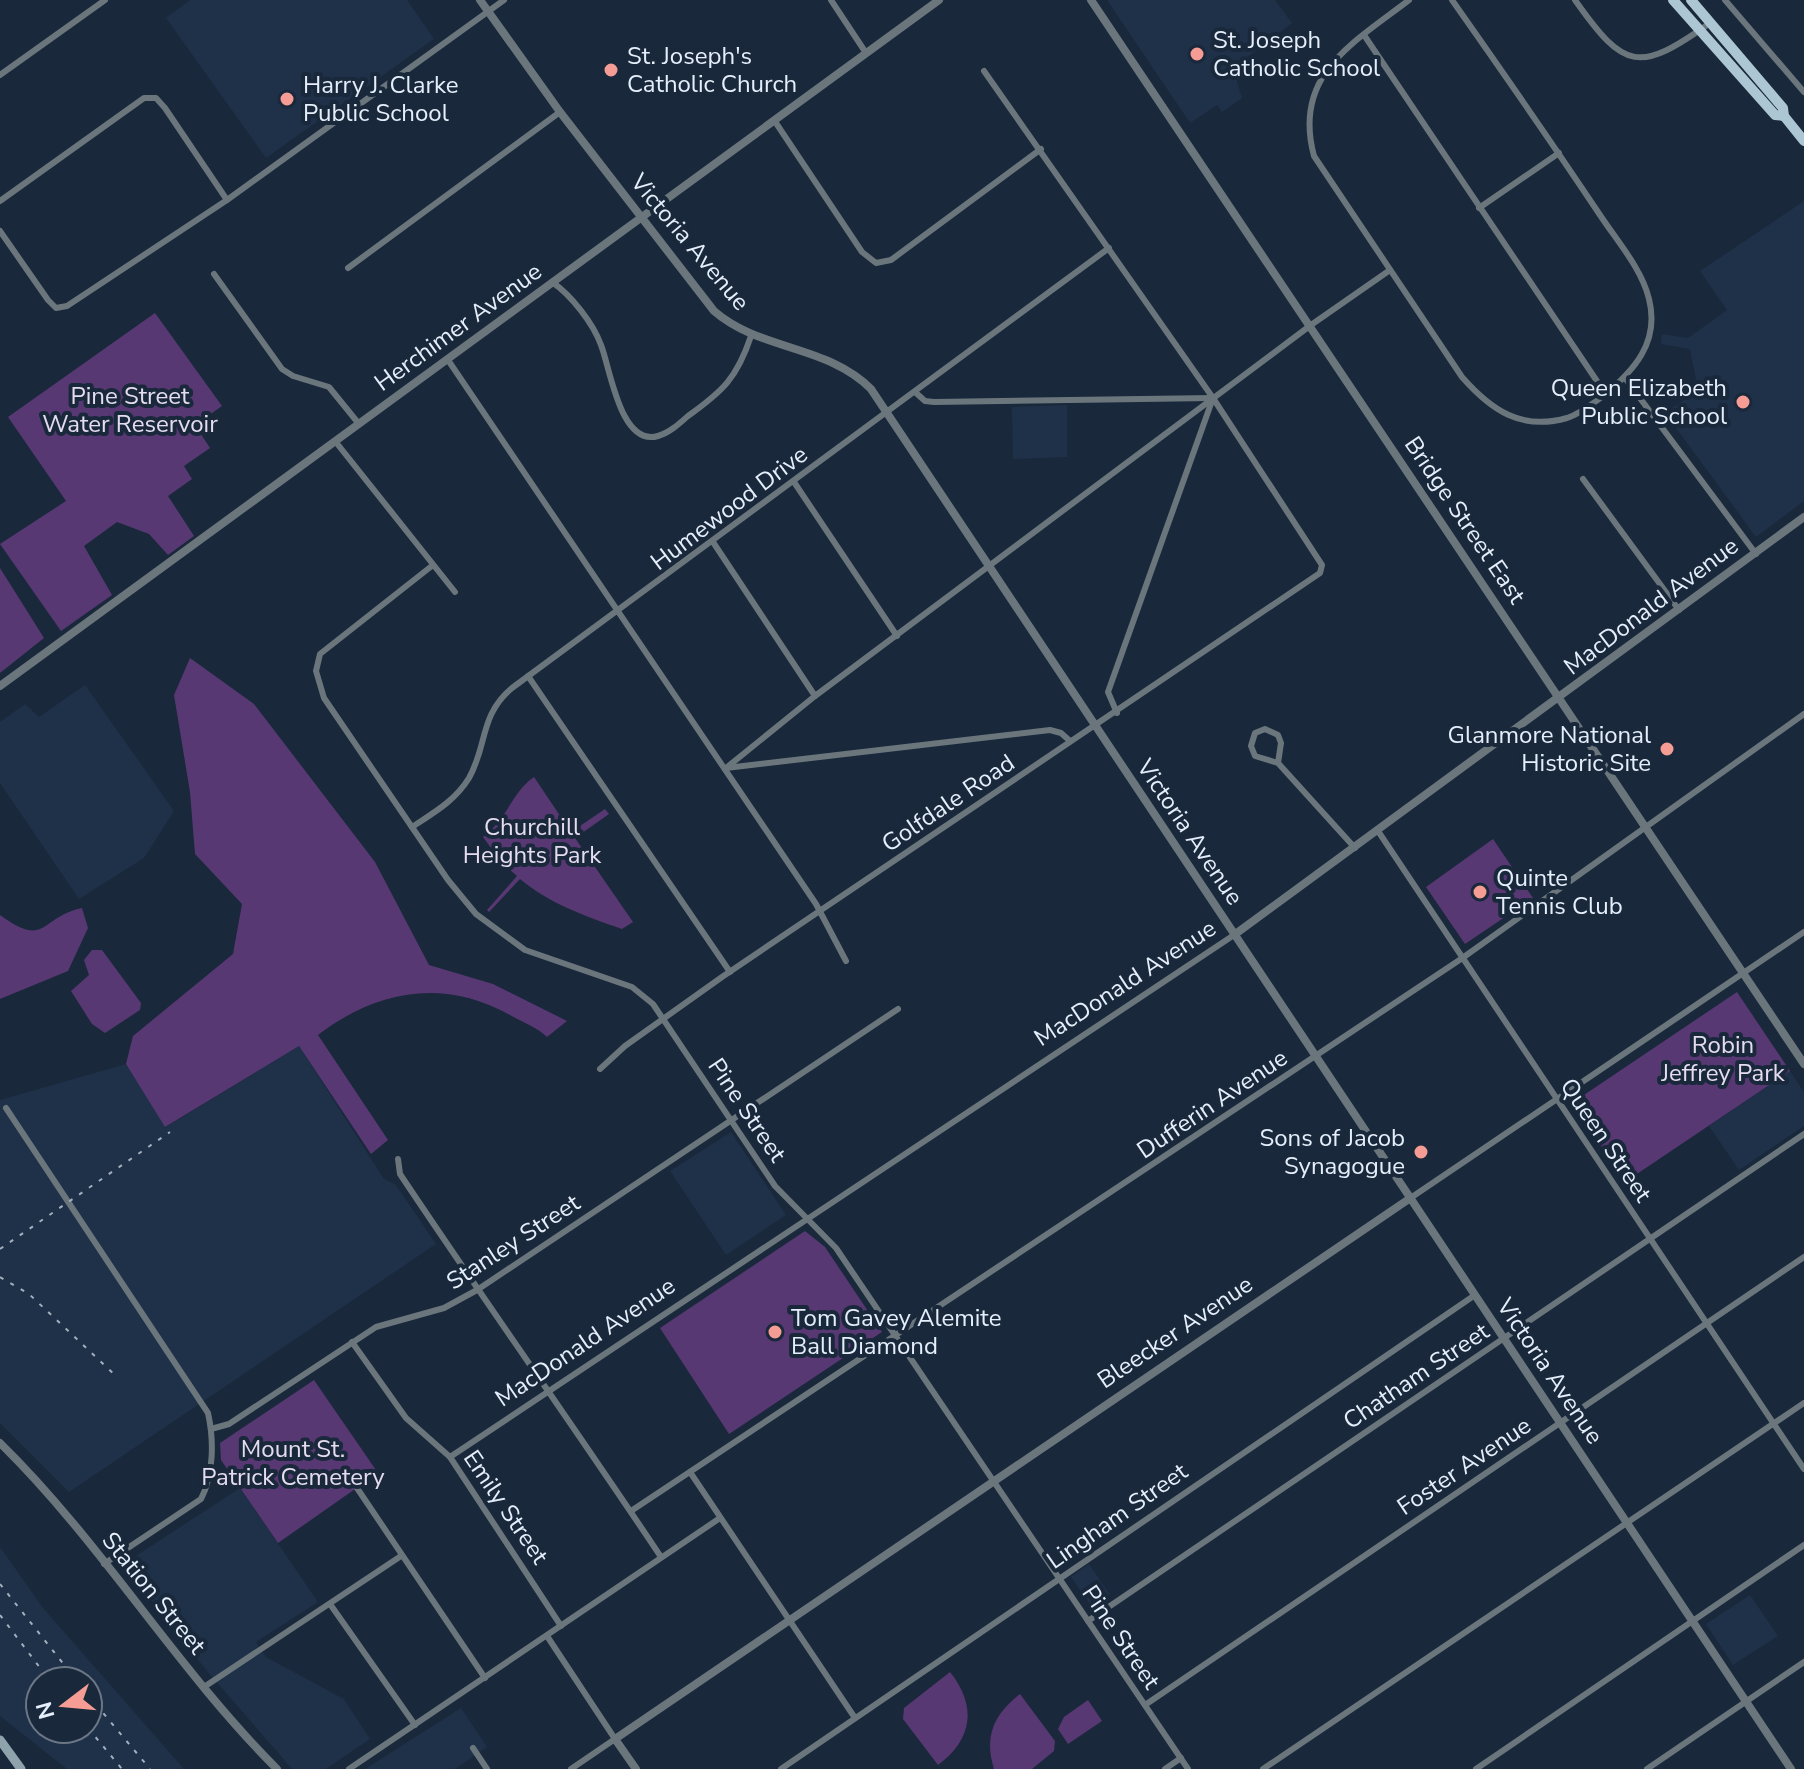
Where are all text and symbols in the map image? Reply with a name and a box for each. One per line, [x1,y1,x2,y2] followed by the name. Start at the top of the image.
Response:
[1213,24,1380,84] place label: St. Joseph Catholic School
[627,40,797,100] place label: St. Joseph's Catholic Church
[1188,45,1206,63] marker: St. Joseph Catholic School
[602,61,620,79] marker: St. Joseph's Catholic Church
[303,69,458,129] place label: Harry J. Clarke Public School
[278,90,296,108] marker: Harry J. Clarke Public School
[623,166,757,317] street label: Victoria Avenue
[368,255,548,399] street label: Herchimer Avenue
[1551,372,1727,432] place label: Queen Elizabeth Public School
[42,380,218,440] park label: Pine Street Water Reservoir
[1734,393,1752,411] marker: Queen Elizabeth Public School
[1397,430,1533,610] street label: Bridge Street East
[644,438,814,578] street label: Humewood Drive
[1557,530,1745,682] street label: MacDonald Avenue
[1448,719,1651,779] place label: Glanmore National Historic Site
[1658,740,1676,758] marker: Glanmore National Historic Site
[875,747,1021,859] street label: Golfdale Road
[1129,752,1251,911] street label: Victoria Avenue
[463,811,602,871] park label: Churchill Heights Park
[1496,862,1623,922] place label: Quinte Tennis Club
[1471,883,1489,901] marker: Quinte Tennis Club
[1028,912,1222,1054] street label: MacDonald Avenue
[1660,1029,1786,1089] park label: Robin Jeffrey Park
[1131,1042,1293,1166] street label: Dufferin Avenue
[701,1052,794,1169] street label: Pine Street
[1553,1072,1659,1209] street label: Queen Street
[1259,1122,1405,1182] place label: Sons of Jacob Synagogue
[1412,1143,1430,1161] marker: Sons of Jacob Synagogue
[440,1187,586,1297] street label: Stanley Street
[1091,1268,1259,1396] street label: Bleecker Avenue
[489,1270,681,1414] street label: MacDonald Avenue
[1489,1291,1611,1450] street label: Victoria Avenue
[791,1302,1001,1362] place label: Tom Gavey Alemite Ball Diamond
[1337,1315,1496,1437] street label: Chatham Street
[766,1323,784,1341] marker: Tom Gavey Alemite Ball Diamond
[1391,1409,1537,1523] street label: Foster Avenue
[201,1433,385,1493] park label: Mount St. Patrick Cemetery
[456,1444,556,1571] street label: Emily Street
[1040,1455,1194,1576] street label: Lingham Street
[95,1525,214,1661] street label: Station Street
[1075,1579,1168,1696] street label: Pine Street
[24,1665,104,1745] north arrow
[29,1698,62,1722] text: N

